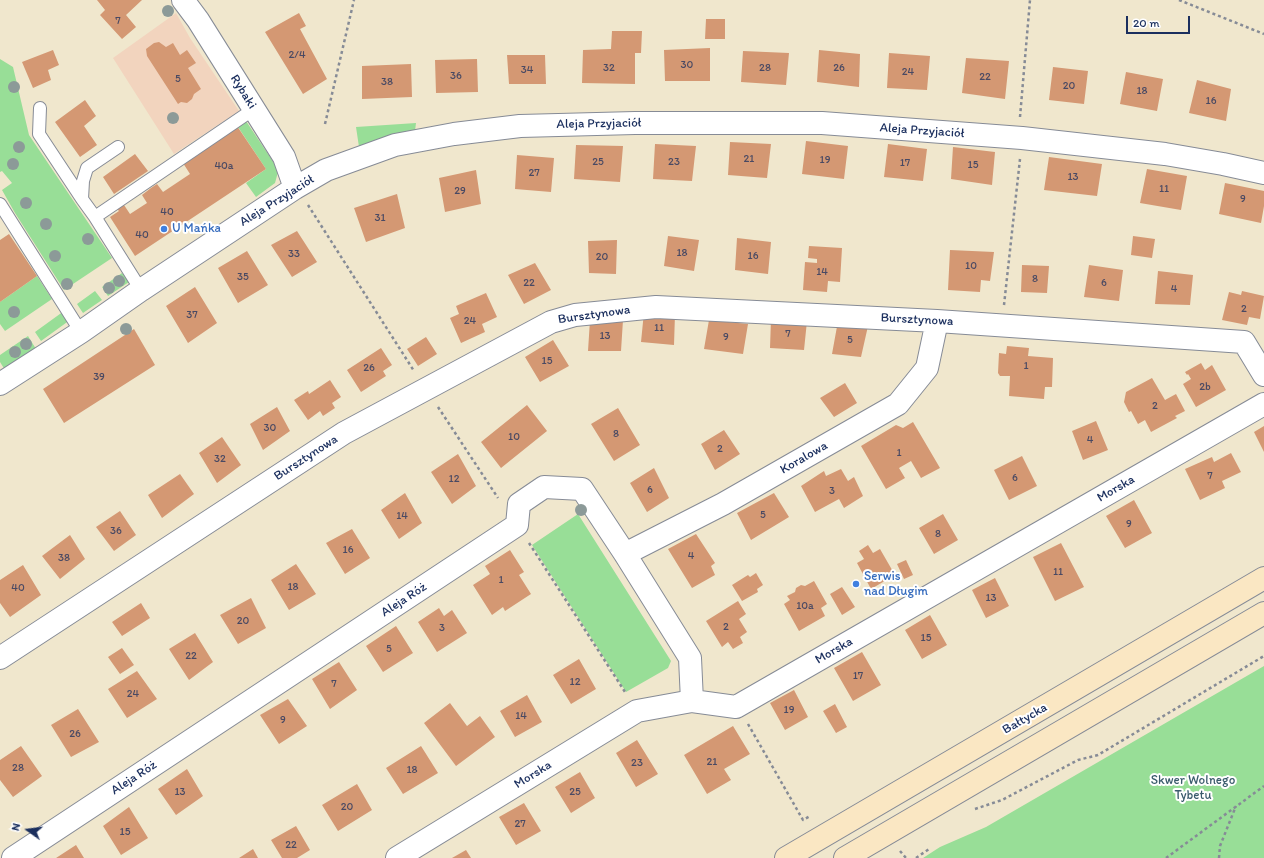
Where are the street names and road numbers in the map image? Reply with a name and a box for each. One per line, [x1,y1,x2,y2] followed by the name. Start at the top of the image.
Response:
[226,72,260,112] street label: Rybaki
[556,115,642,133] street label: Aleja Przyjaciół
[879,120,965,142] street label: Aleja Przyjaciół
[237,172,317,230] street label: Aleja Przyjaciół
[557,302,631,328] street label: Bursztynowa
[880,310,954,330] street label: Bursztynowa
[271,432,341,484] street label: Bursztynowa
[777,438,831,478] street label: Koralowa
[1094,472,1138,506] street label: Morska
[378,580,430,620] street label: Aleja Róż
[812,634,856,668] street label: Morska
[1000,700,1050,738] street label: Bałtycka
[108,758,160,798] street label: Aleja Róż
[512,758,554,792] street label: Morska

